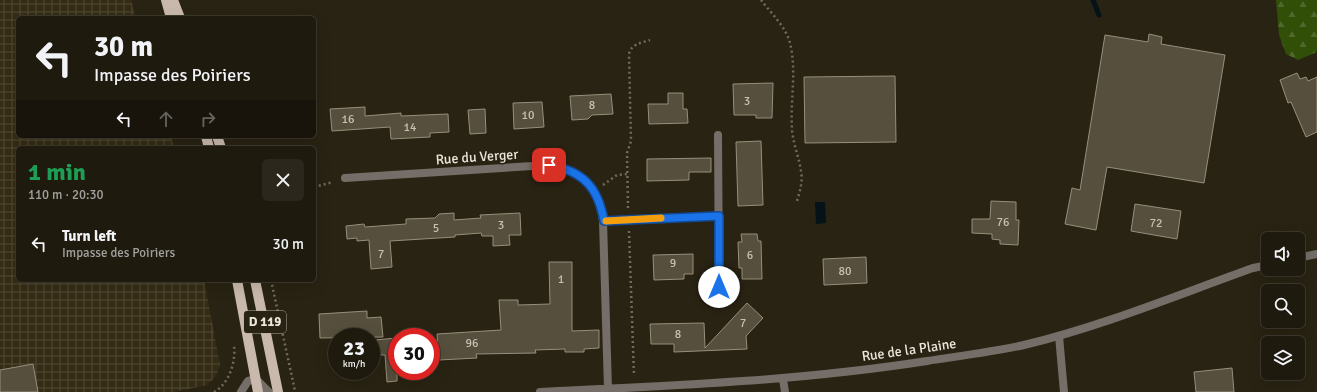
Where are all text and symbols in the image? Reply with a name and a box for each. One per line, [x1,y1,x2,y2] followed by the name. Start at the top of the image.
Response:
[94,30,153,64] text: 30 m
[28,32,80,84] icon: left
[94,64,251,86] text: Impasse des Poiriers
[744,94,750,109] house number: 3
[589,98,595,113] house number: 8
[113,108,135,130] icon: left
[155,108,177,130] icon: ahead
[197,108,219,130] icon: right
[522,108,534,123] house number: 10
[342,112,354,127] house number: 16
[404,120,417,135] house number: 14
[435,146,520,168] street label: Rue du Verger
[532,148,566,182] pin
[538,154,560,176] icon: arrive
[28,157,86,187] text: 1 min
[262,159,304,201] button: close
[28,187,104,203] text: 110 m · 20:30
[997,215,1009,230] house number: 76
[1150,216,1162,231] house number: 72
[498,218,504,233] house number: 3
[433,221,439,236] house number: 5
[62,227,116,245] text: Turn left
[1261,232,1305,380] map controls
[1261,232,1305,276] button: sound
[28,233,50,255] icon: left
[273,235,304,253] text: 30 m
[62,245,175,261] text: Impasse des Poiriers
[378,247,384,262] house number: 7
[747,248,753,263] house number: 6
[670,256,676,271] house number: 9
[839,264,851,279] house number: 80
[698,266,740,308] position arrow
[558,272,564,287] house number: 1
[1261,284,1305,328] button: search
[244,311,286,333] road number: D 119
[740,316,746,331] house number: 7
[675,327,681,342] house number: 8
[388,328,440,380] speed limit sign: 30
[861,335,957,365] street label: Rue de la Plaine
[343,336,365,361] text: 23
[466,336,478,351] house number: 96
[1261,336,1305,380] button: layers
[343,358,365,370] text: km/h

